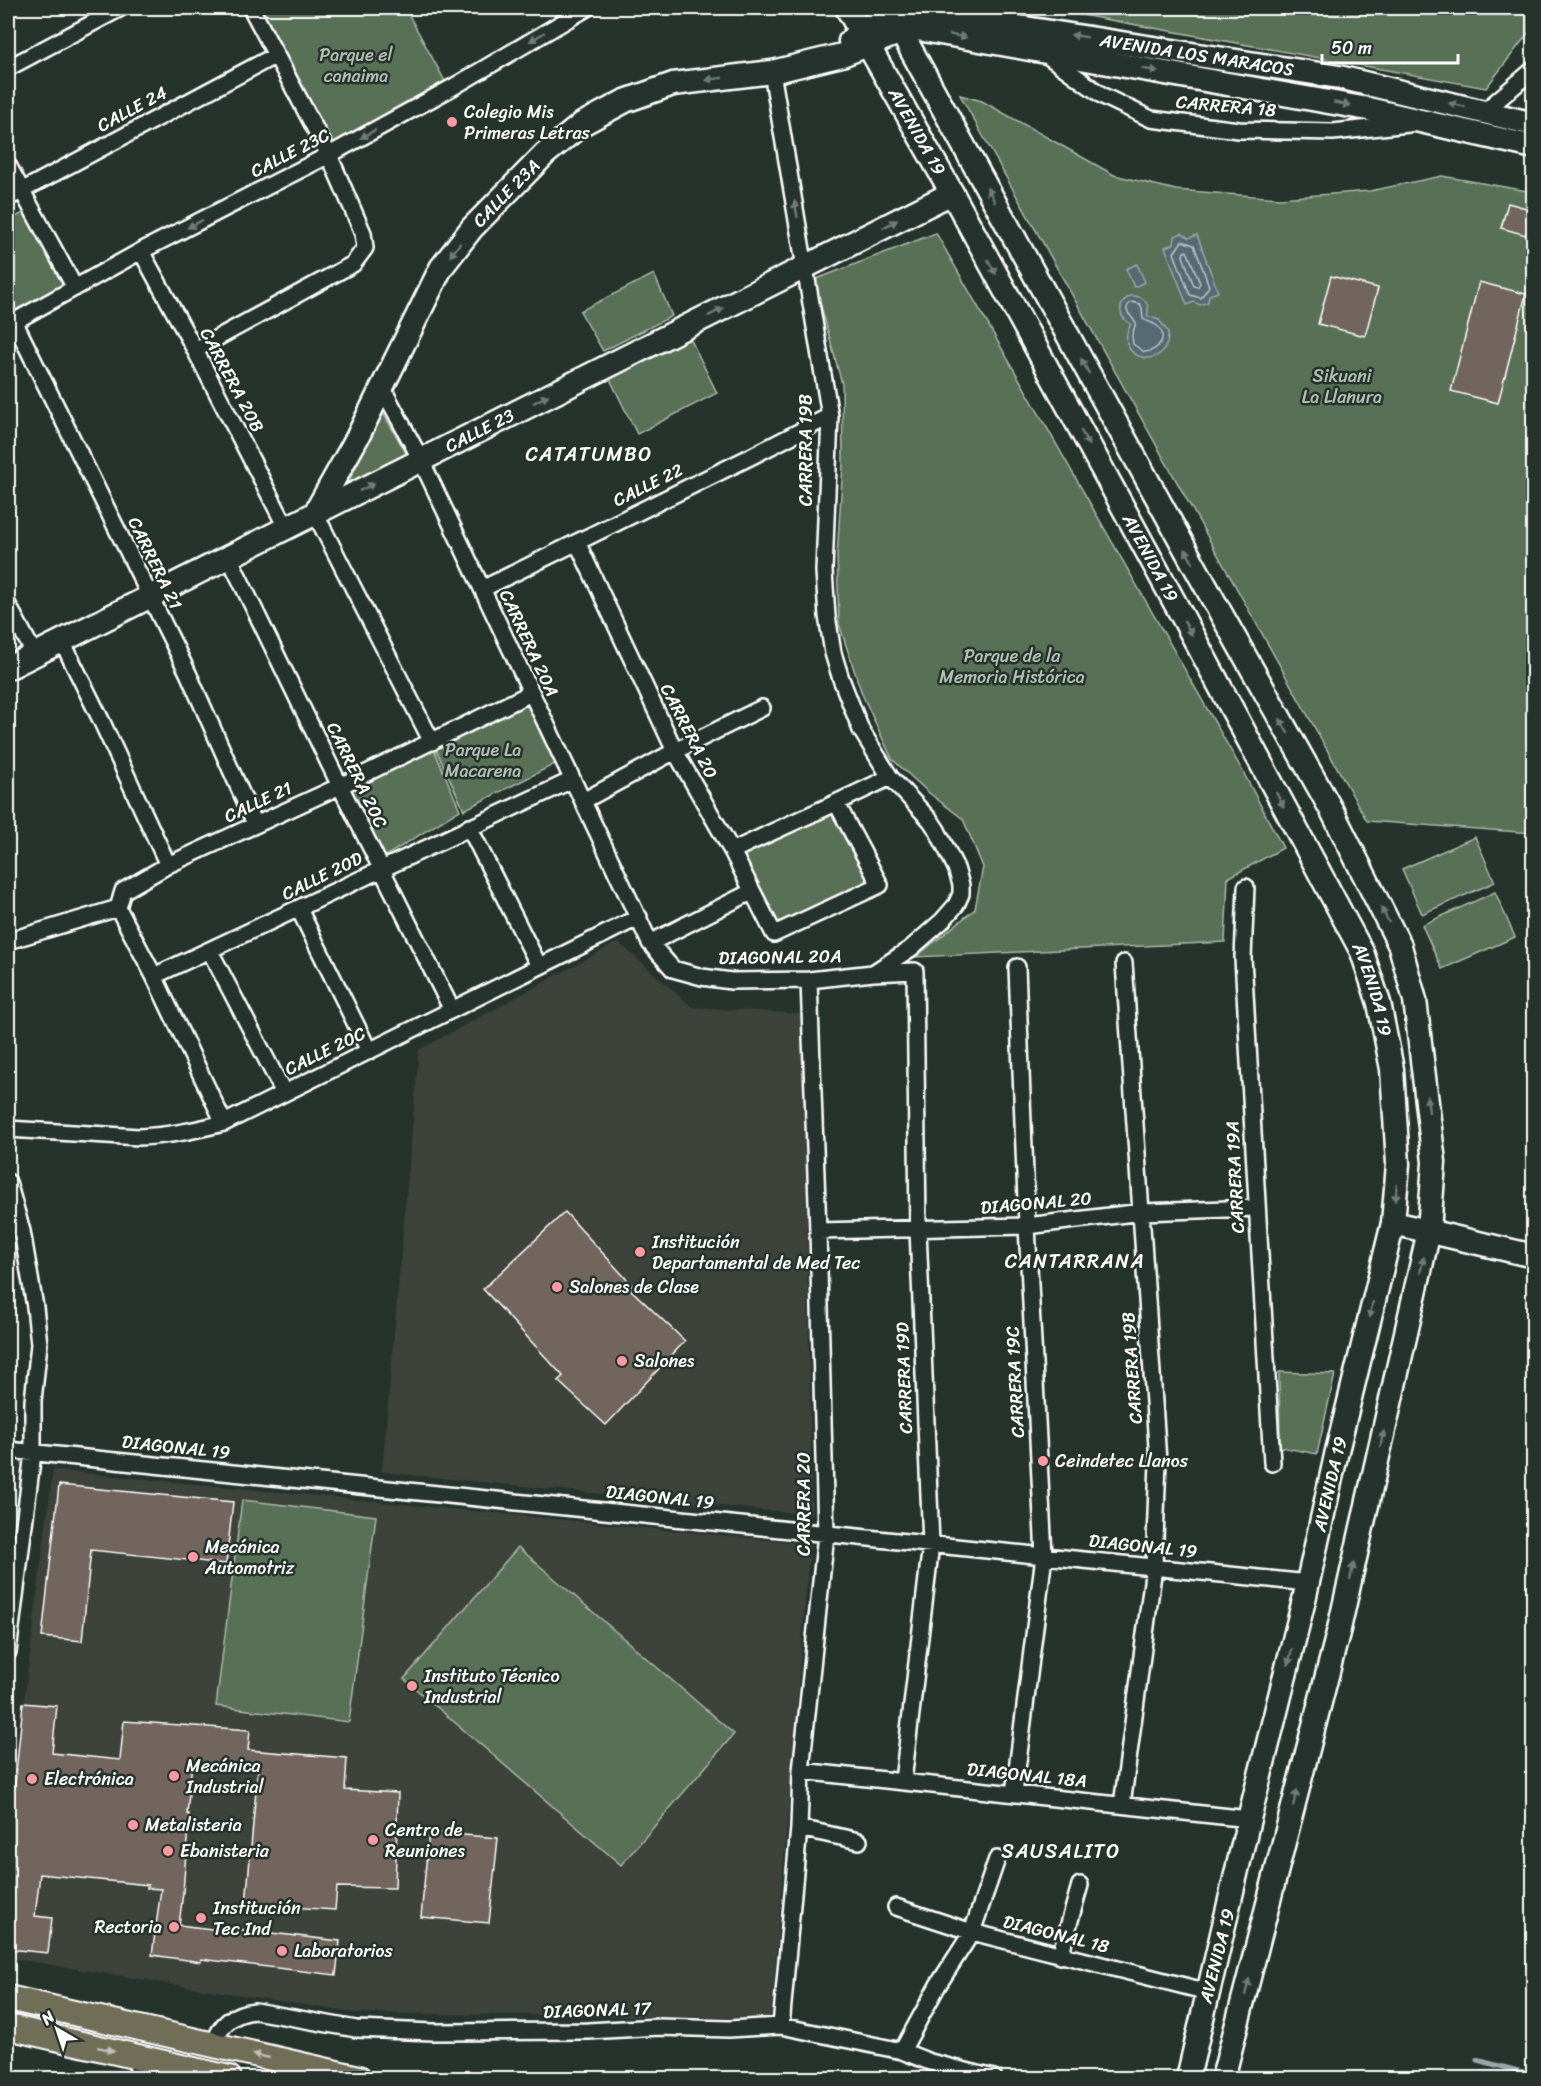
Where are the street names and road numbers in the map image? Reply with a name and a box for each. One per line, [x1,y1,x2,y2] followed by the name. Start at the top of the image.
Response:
[1097,24,1296,86] street label: AVENIDA LOS MARACOS
[91,77,173,141] street label: CALLE 24
[879,81,955,181] street label: AVENIDA 19
[1175,86,1278,126] street label: CARRERA 18
[244,119,336,187] street label: CALLE 23C
[465,151,548,235] street label: CALLE 23A
[191,322,273,438] street label: CARRERA 20B
[790,394,822,506] street label: CARRERA 19B
[439,400,520,462] street label: CALLE 23
[607,454,689,516] street label: CALLE 22
[1113,507,1188,608] street label: AVENIDA 19
[119,511,191,615] street label: CARRERA 21
[490,584,568,702] street label: CARRERA 20A
[651,678,727,784] street label: CARRERA 20
[317,716,397,834] street label: CARRERA 20C
[218,772,298,832] street label: CALLE 21
[276,842,368,909] street label: CALLE 20D
[1343,935,1401,1039] street label: AVENIDA 19
[718,940,842,974] street label: DIAGONAL 20A
[279,1017,372,1085] street label: CALLE 20C
[1216,1120,1254,1234] street label: CARRERA 19A
[979,1182,1093,1224] street label: DIAGONAL 20
[1112,1311,1152,1425] street label: CARRERA 19B
[886,1321,922,1434] street label: CARRERA 19D
[996,1325,1034,1439] street label: CARRERA 19C
[120,1425,232,1469] street label: DIAGONAL 19
[1303,1433,1356,1536] street label: AVENIDA 19
[788,1452,820,1556] street label: CARRERA 20
[604,1475,716,1519] street label: DIAGONAL 19
[1087,1524,1199,1568] street label: DIAGONAL 19
[966,1753,1088,1797] street label: DIAGONAL 18A
[999,1905,1113,1963] street label: DIAGONAL 18
[1190,1905,1244,2008] street label: AVENIDA 19
[543,1992,653,2028] street label: DIAGONAL 17

